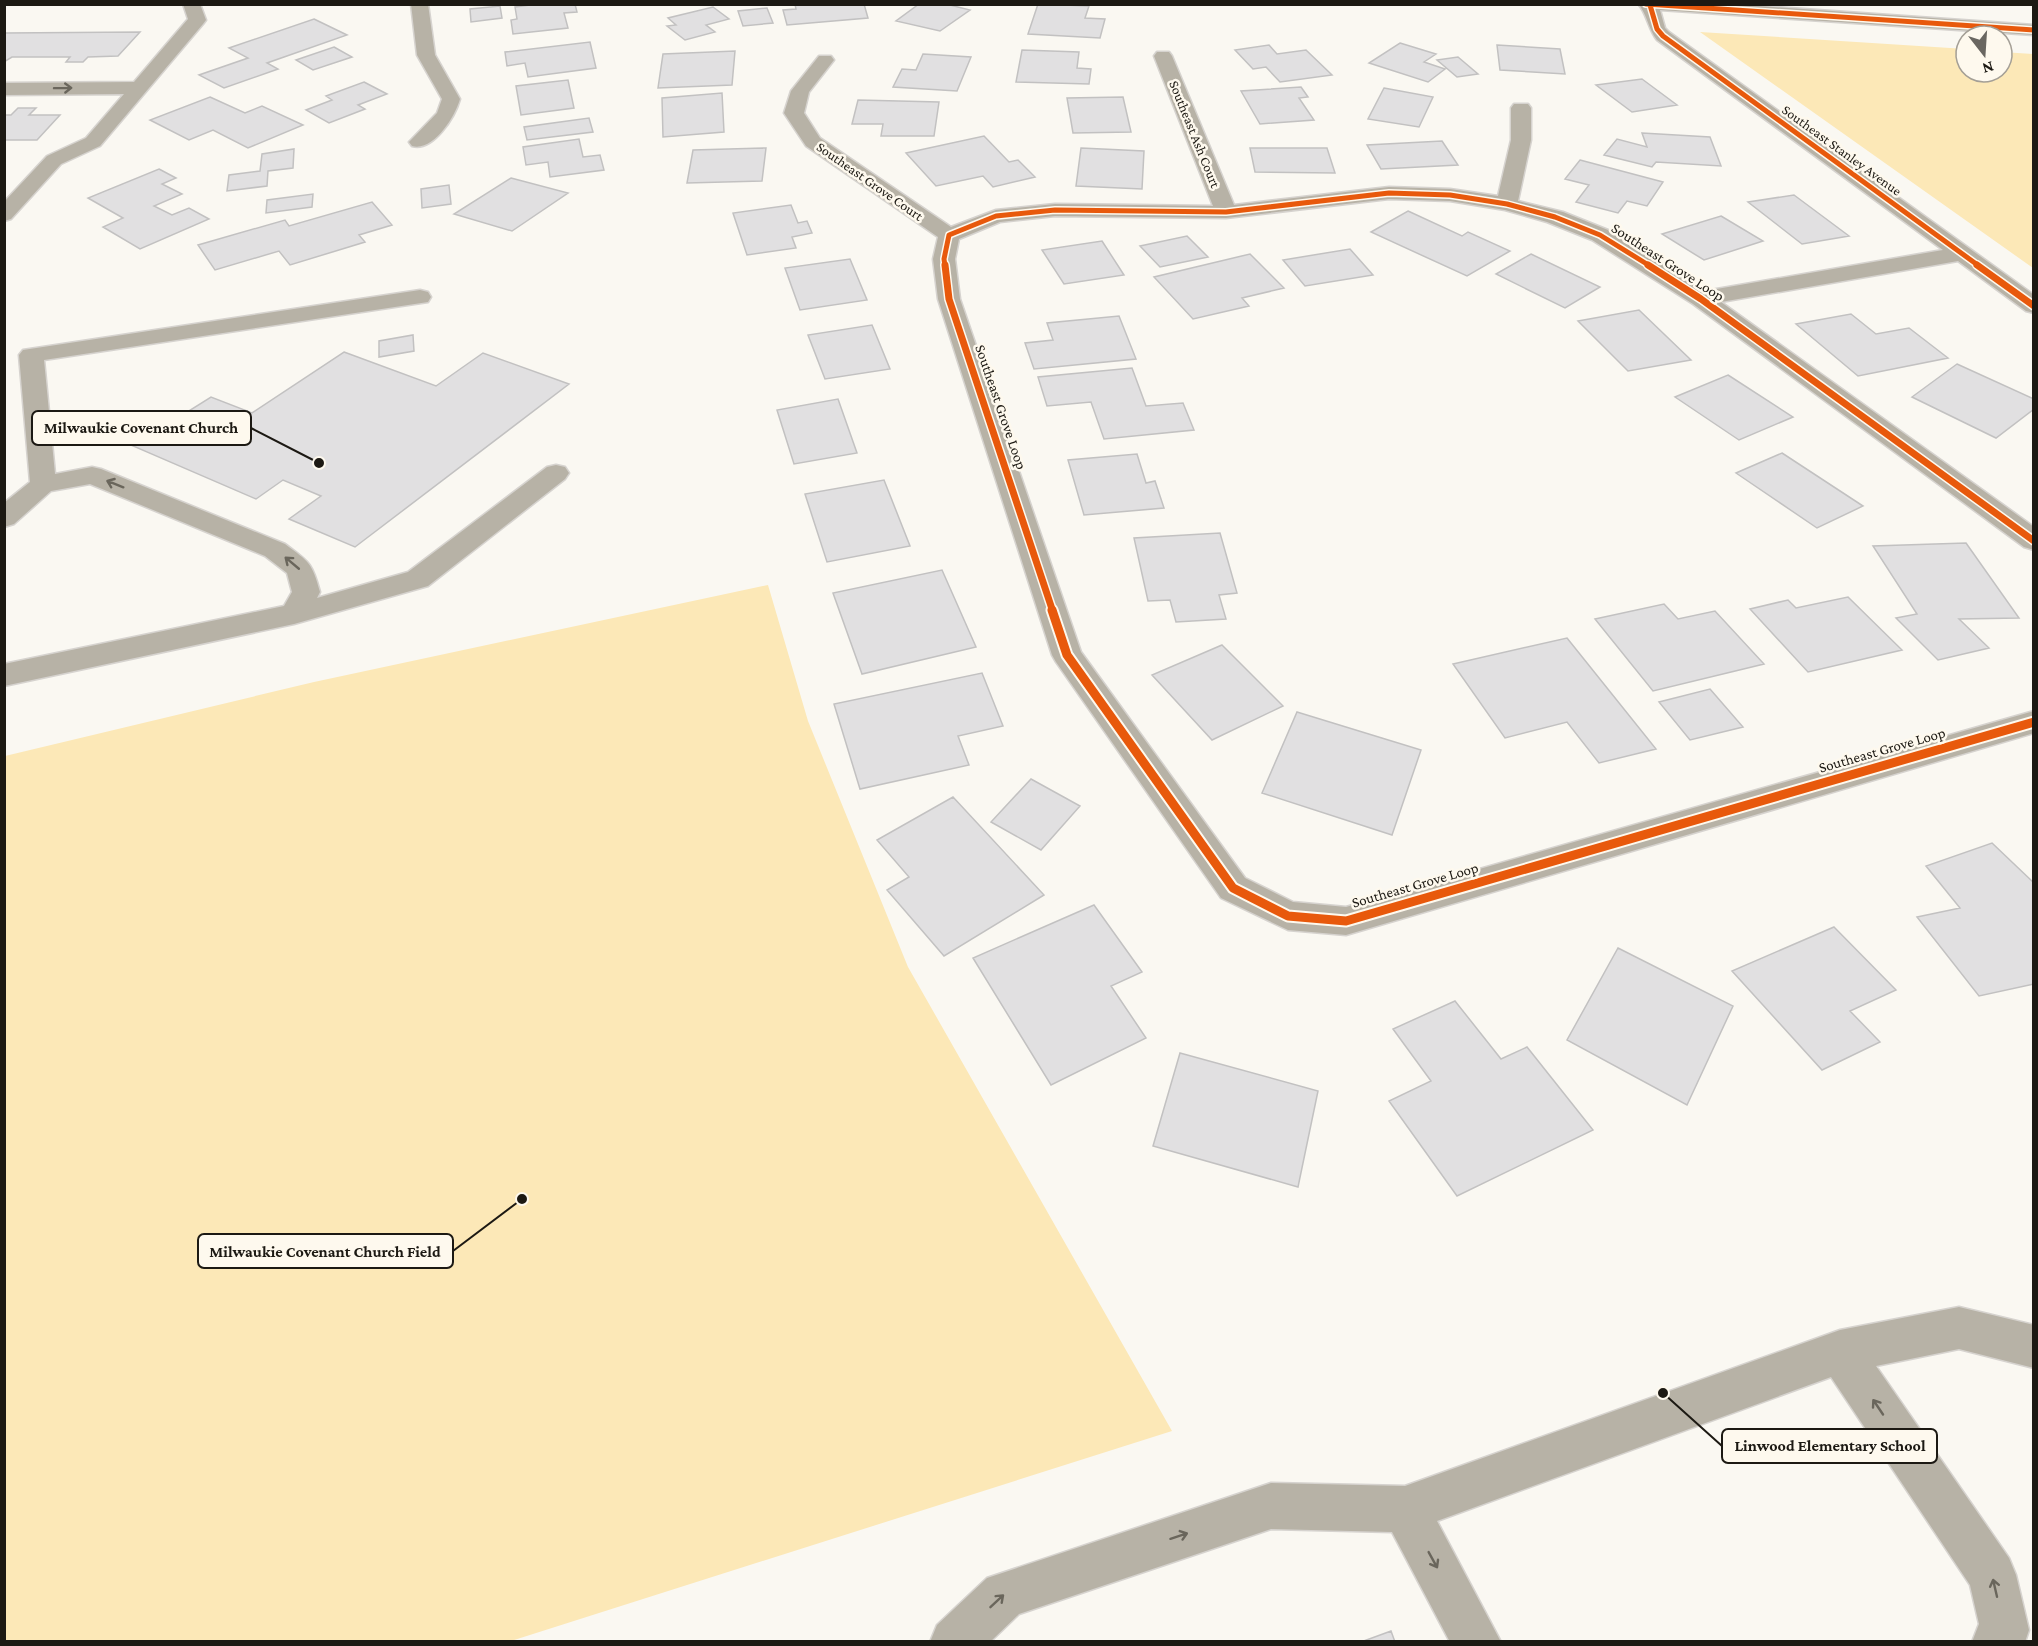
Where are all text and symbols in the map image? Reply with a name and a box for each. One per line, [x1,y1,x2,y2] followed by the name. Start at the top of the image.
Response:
[1954,24,2014,84] north arrow
[1980,58,1996,78] text: N
[1166,78,1224,190] street label: Southeast Ash Court
[52,82,72,94] one-way arrow
[1779,101,1905,199] street label: Southeast Stanley Avenue
[814,138,927,224] street label: Southeast Grove Court
[1608,220,1727,305] street label: Southeast Grove Loop
[971,342,1030,472] street label: Southeast Grove Loop
[32,411,251,445] callout: Milwaukie Covenant Church
[44,419,238,436] text: Milwaukie Covenant Church
[106,478,125,489] one-way arrow
[284,557,300,570] one-way arrow
[1817,724,1948,777] street label: Southeast Grove Loop
[1350,859,1481,912] street label: Southeast Grove Loop
[198,1234,453,1268] callout: Milwaukie Covenant Church Field
[209,1243,441,1260] text: Milwaukie Covenant Church Field
[1872,1400,1884,1416] one-way arrow
[1722,1429,1937,1463] callout: Linwood Elementary School
[1734,1437,1926,1454] text: Linwood Elementary School
[1169,1530,1188,1541] one-way arrow
[1428,1551,1439,1569] one-way arrow
[1989,1578,2001,1597] one-way arrow
[989,1594,1004,1609] one-way arrow

